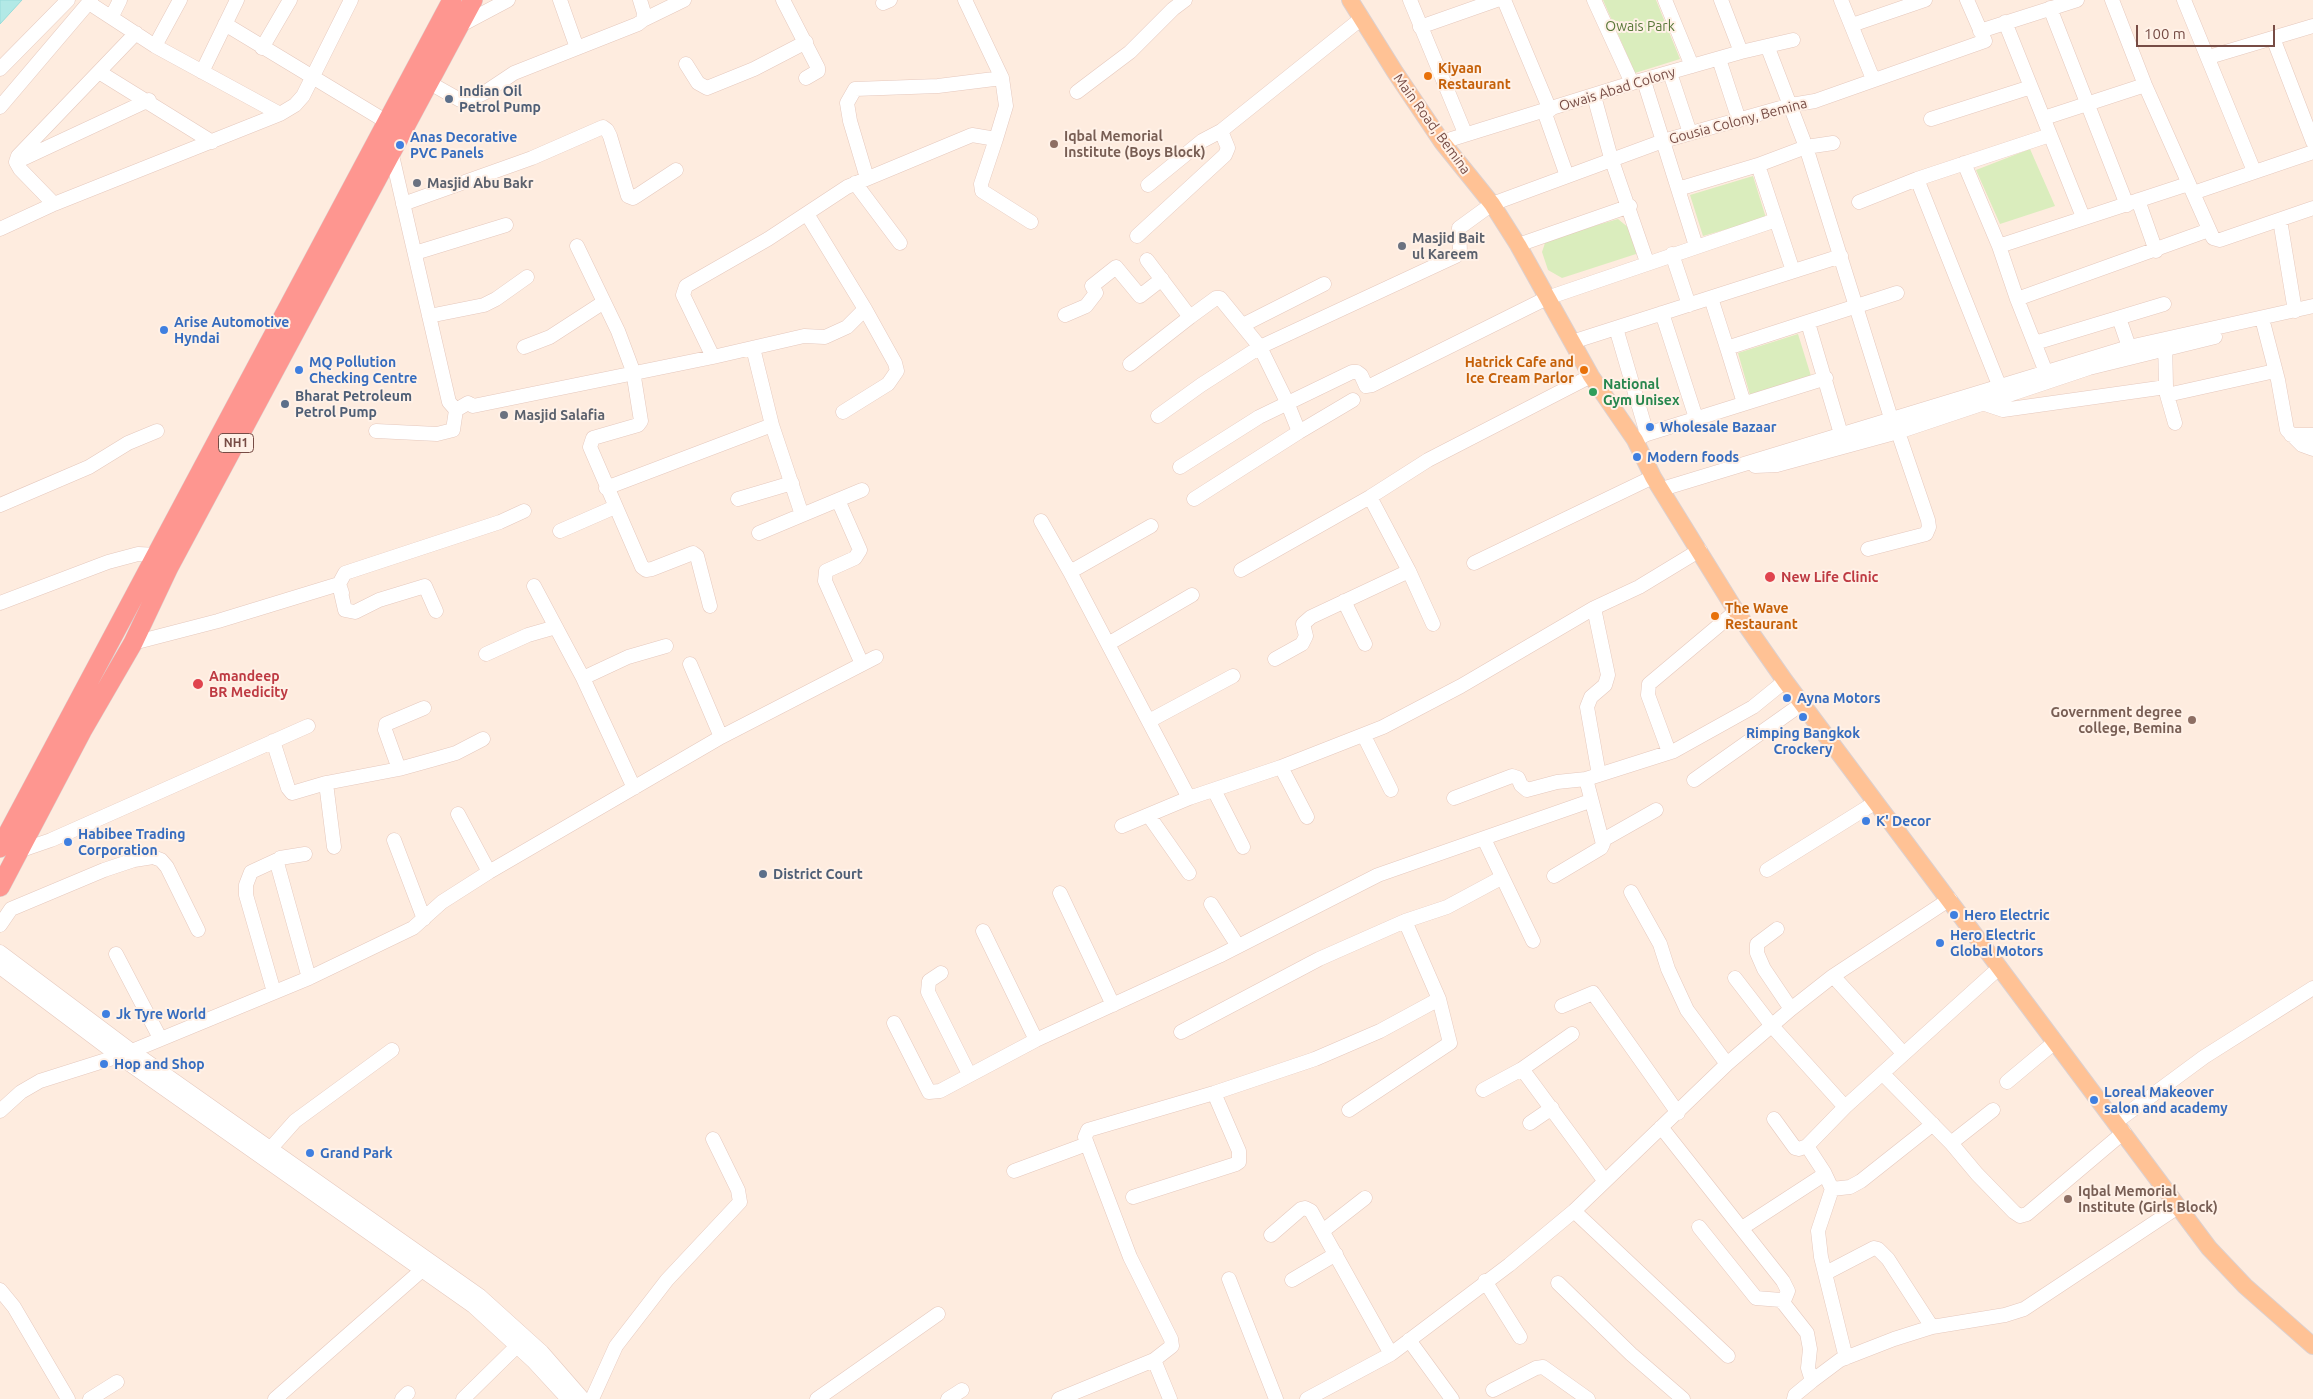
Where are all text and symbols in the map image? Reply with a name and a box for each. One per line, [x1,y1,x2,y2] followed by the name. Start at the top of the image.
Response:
[2138,15,2277,47] scale bar
[1605,18,1675,34] park label: Owais Park
[2144,25,2186,42] text: 100 m
[1438,60,1511,92] place label: Kiyaan Restaurant
[1557,63,1677,115] street label: Owais Abad Colony
[1390,70,1474,178] street label: Main Road, Bemina
[1422,70,1434,82] marker: Kiyaan Restaurant
[459,83,541,115] place label: Indian Oil Petrol Pump
[443,93,455,105] marker: Indian Oil Petrol Pump
[1667,94,1809,148] street label: Gousia Colony, Bemina
[1064,128,1206,160] place label: Iqbal Memorial Institute (Boys Block)
[410,129,517,162] place label: Anas Decorative PVC Panels
[1048,138,1060,150] marker: Iqbal Memorial Institute (Boys Block)
[394,139,406,151] marker: Anas Decorative PVC Panels
[427,175,533,191] place label: Masjid Abu Bakr
[411,177,423,189] marker: Masjid Abu Bakr
[1412,230,1485,262] place label: Masjid Bait ul Kareem
[1396,240,1408,252] marker: Masjid Bait ul Kareem
[174,314,289,347] place label: Arise Automotive Hyndai
[158,324,170,336] marker: Arise Automotive Hyndai
[309,354,417,387] place label: MQ Pollution Checking Centre
[1465,354,1574,387] place label: Hatrick Cafe and Ice Cream Parlor
[293,364,305,376] marker: MQ Pollution Checking Centre
[1578,364,1590,376] marker: Hatrick Cafe and Ice Cream Parlor
[1603,376,1680,408] place label: National Gym Unisex
[1587,386,1599,398] marker: National Gym Unisex
[295,388,412,421] place label: Bharat Petroleum Petrol Pump
[279,398,291,410] marker: Bharat Petroleum Petrol Pump
[514,407,605,423] place label: Masjid Salafia
[498,409,510,421] marker: Masjid Salafia
[1660,419,1776,435] place label: Wholesale Bazaar
[1644,421,1656,433] marker: Wholesale Bazaar
[218,433,254,452] road number: NH1
[1647,449,1739,465] place label: Modern foods
[1631,451,1643,463] marker: Modern foods
[1781,569,1878,585] place label: New Life Clinic
[1763,570,1777,584] marker: New Life Clinic
[1725,600,1798,632] place label: The Wave Restaurant
[1709,610,1721,622] marker: The Wave Restaurant
[209,668,288,700] place label: Amandeep BR Medicity
[191,677,205,691] marker: Amandeep BR Medicity
[1797,690,1880,706] place label: Ayna Motors
[1781,692,1793,704] marker: Ayna Motors
[2051,704,2182,736] place label: Government degree college, Bemina
[1797,711,1809,723] marker: Rimping Bangkok Crockery
[2186,714,2198,726] marker: Government degree college, Bemina
[1746,725,1860,758] place label: Rimping Bangkok Crockery
[1876,813,1931,829] place label: K' Decor
[1860,815,1872,827] marker: K' Decor
[78,826,185,859] place label: Habibee Trading Corporation
[62,836,74,848] marker: Habibee Trading Corporation
[773,866,863,882] place label: District Court
[757,868,769,880] marker: District Court
[1964,907,2050,923] place label: Hero Electric
[1948,909,1960,921] marker: Hero Electric
[1950,927,2043,960] place label: Hero Electric Global Motors
[1934,937,1946,949] marker: Hero Electric Global Motors
[116,1006,206,1022] place label: Jk Tyre World
[100,1008,112,1020] marker: Jk Tyre World
[114,1056,205,1072] place label: Hop and Shop
[98,1058,110,1070] marker: Hop and Shop
[2104,1084,2228,1116] place label: Loreal Makeover salon and academy
[2088,1094,2100,1106] marker: Loreal Makeover salon and academy
[320,1145,393,1161] place label: Grand Park
[304,1147,316,1159] marker: Grand Park
[2078,1183,2218,1216] place label: Iqbal Memorial Institute (Girls Block)
[2062,1193,2074,1205] marker: Iqbal Memorial Institute (Girls Block)

